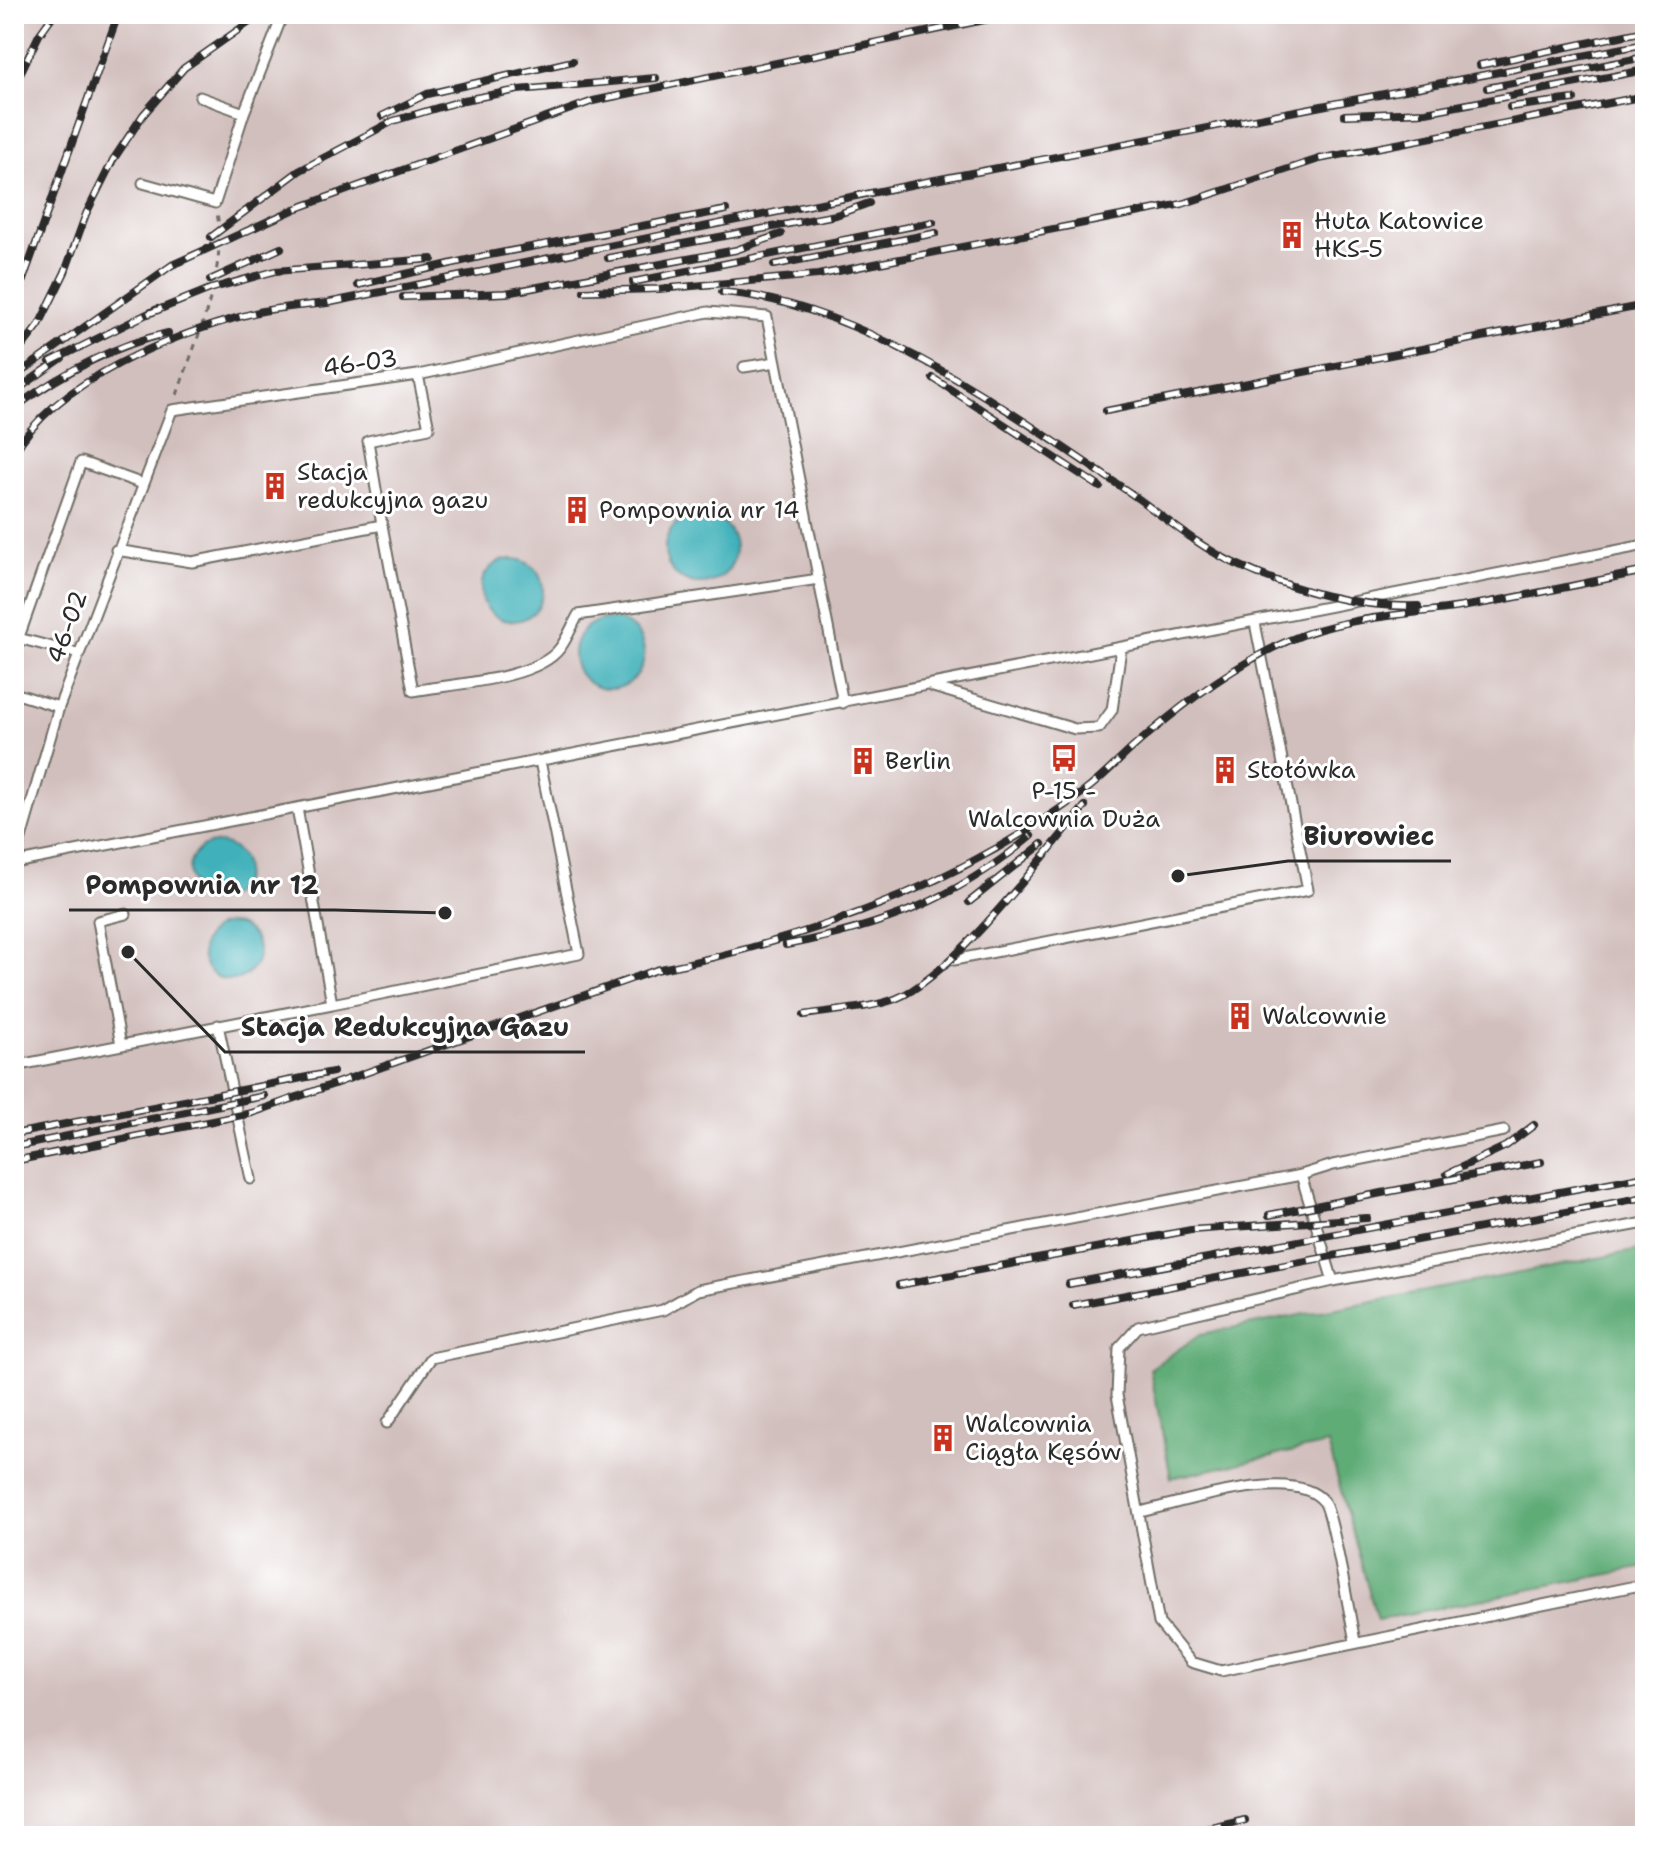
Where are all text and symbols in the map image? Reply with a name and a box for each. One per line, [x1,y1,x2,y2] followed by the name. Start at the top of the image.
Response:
[1314,205,1484,265] place label: Huta Katowice HKS-5
[1277,220,1307,250] building icon: Huta Katowice HKS-5
[321,342,399,384] street label: 46-03
[297,456,488,516] place label: Stacja redukcyjna gazu
[260,471,290,501] building icon: Stacja redukcyjna gazu
[599,494,799,526] place label: Pompownia nr 14
[562,495,592,525] building icon: Pompownia nr 14
[39,586,95,668] street label: 46-02
[1049,743,1079,773] bus stop icon: P-15 - Walcownia Duża
[885,745,951,777] place label: Berlin
[848,746,878,776] building icon: Berlin
[1247,754,1356,786] place label: Stołówka
[1210,755,1240,785] building icon: Stołówka
[968,775,1160,835] place label: P-15 - Walcownia Duża
[1288,811,1451,861] callout: Biurowiec
[1303,818,1435,853] text: Biurowiec
[69,860,335,910] callout: Pompownia nr 12
[85,867,319,902] text: Pompownia nr 12
[1262,1000,1387,1032] place label: Walcownie
[1225,1001,1255,1031] building icon: Walcownie
[225,1002,585,1052] callout: Stacja Redukcyjna Gazu
[241,1009,569,1044] text: Stacja Redukcyjna Gazu
[965,1408,1122,1468] place label: Walcownia Ciągła Kęsów
[928,1423,958,1453] building icon: Walcownia Ciągła Kęsów

